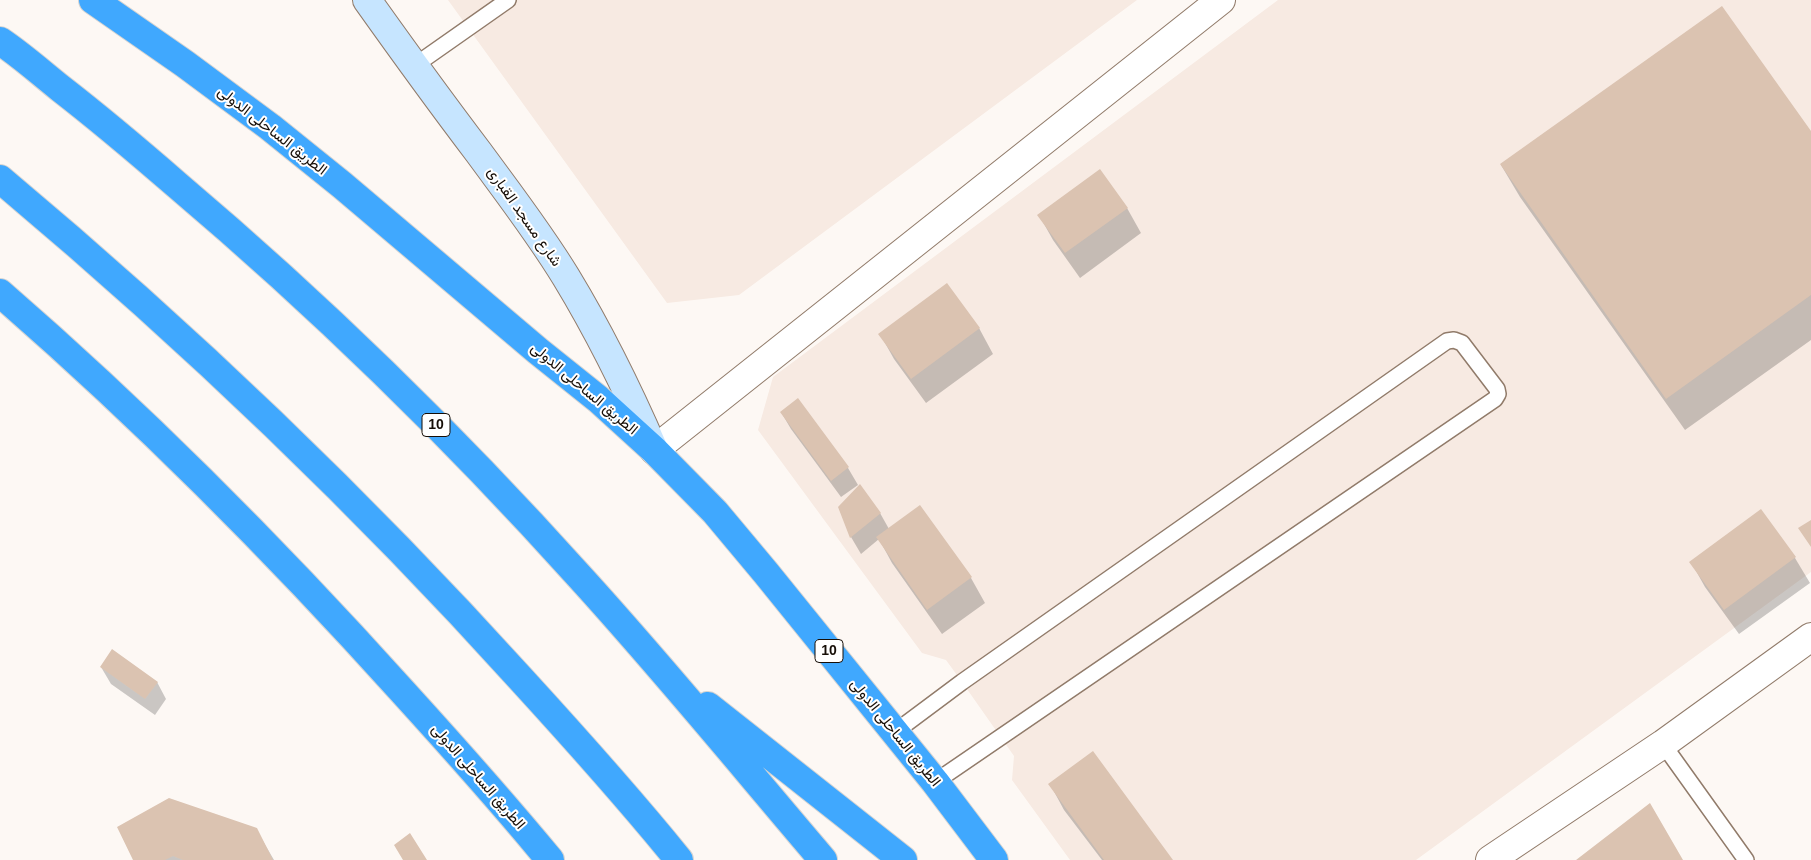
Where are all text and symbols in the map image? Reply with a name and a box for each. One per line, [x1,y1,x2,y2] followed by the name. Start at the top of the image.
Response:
[214,83,330,179] street label: الطريق الساحلى الدولى
[483,164,565,270] street label: شارع مسجد القبارى
[527,339,641,439] street label: الطريق الساحلى الدولى
[422,414,450,436] road number: 10
[815,640,843,662] road number: 10
[846,675,944,791] street label: الطريق الساحلى الدولى
[427,721,529,833] street label: الطريق الساحلى الدولى

